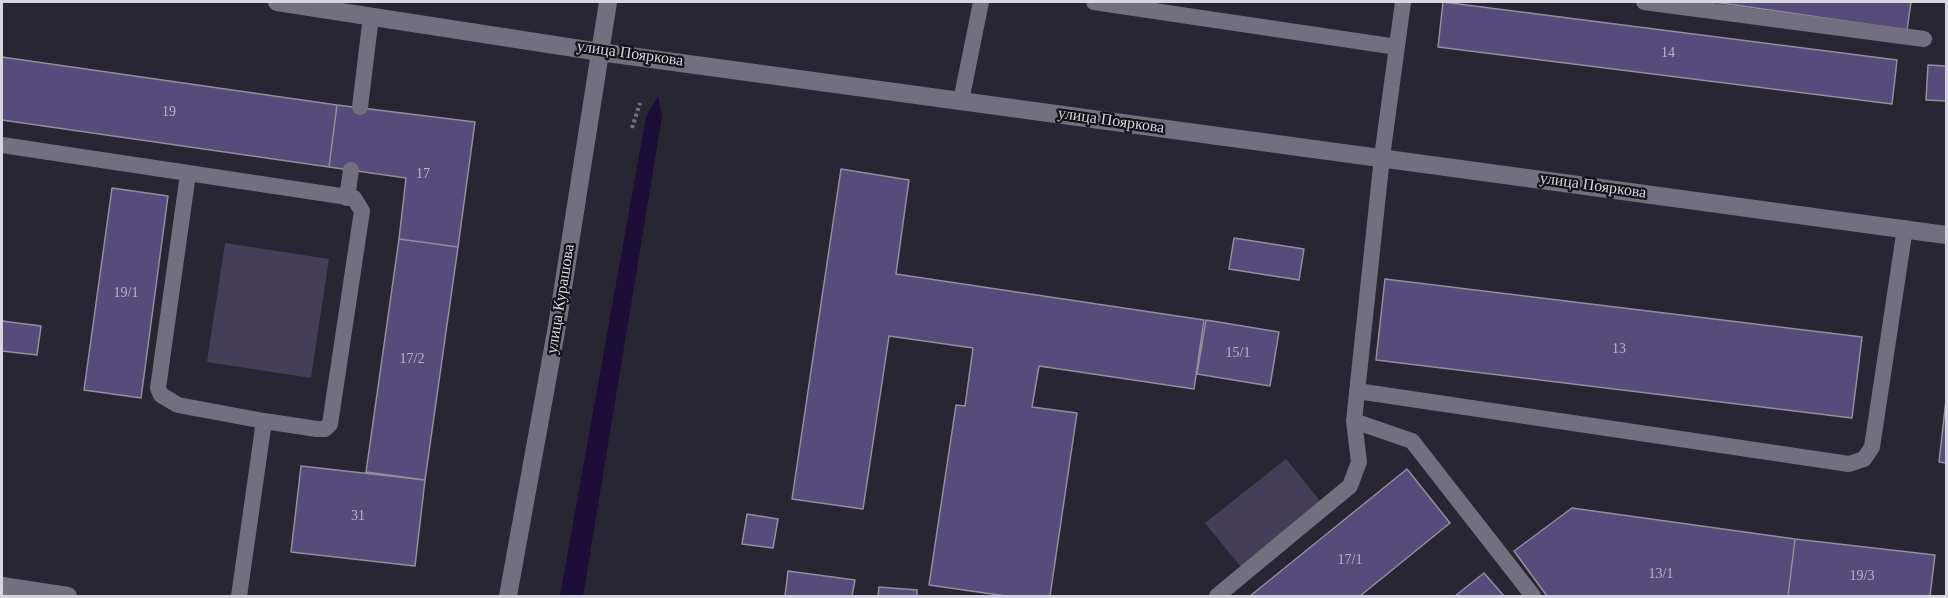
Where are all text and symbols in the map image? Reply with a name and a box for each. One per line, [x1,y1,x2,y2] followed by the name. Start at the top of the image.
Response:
[575,37,685,71] street label: улица Пояркова
[1661,45,1675,61] house number: 14
[162,104,176,120] house number: 19
[1056,104,1166,138] street label: улица Пояркова
[416,166,430,182] house number: 17
[1538,169,1648,203] street label: улица Пояркова
[543,243,579,355] street label: улица Курашова
[114,285,138,301] house number: 19/1
[1612,341,1626,357] house number: 13
[1226,345,1250,361] house number: 15/1
[400,351,424,367] house number: 17/2
[351,508,365,524] house number: 31
[1338,552,1362,568] house number: 17/1
[1649,566,1673,582] house number: 13/1
[1850,568,1874,584] house number: 19/3

